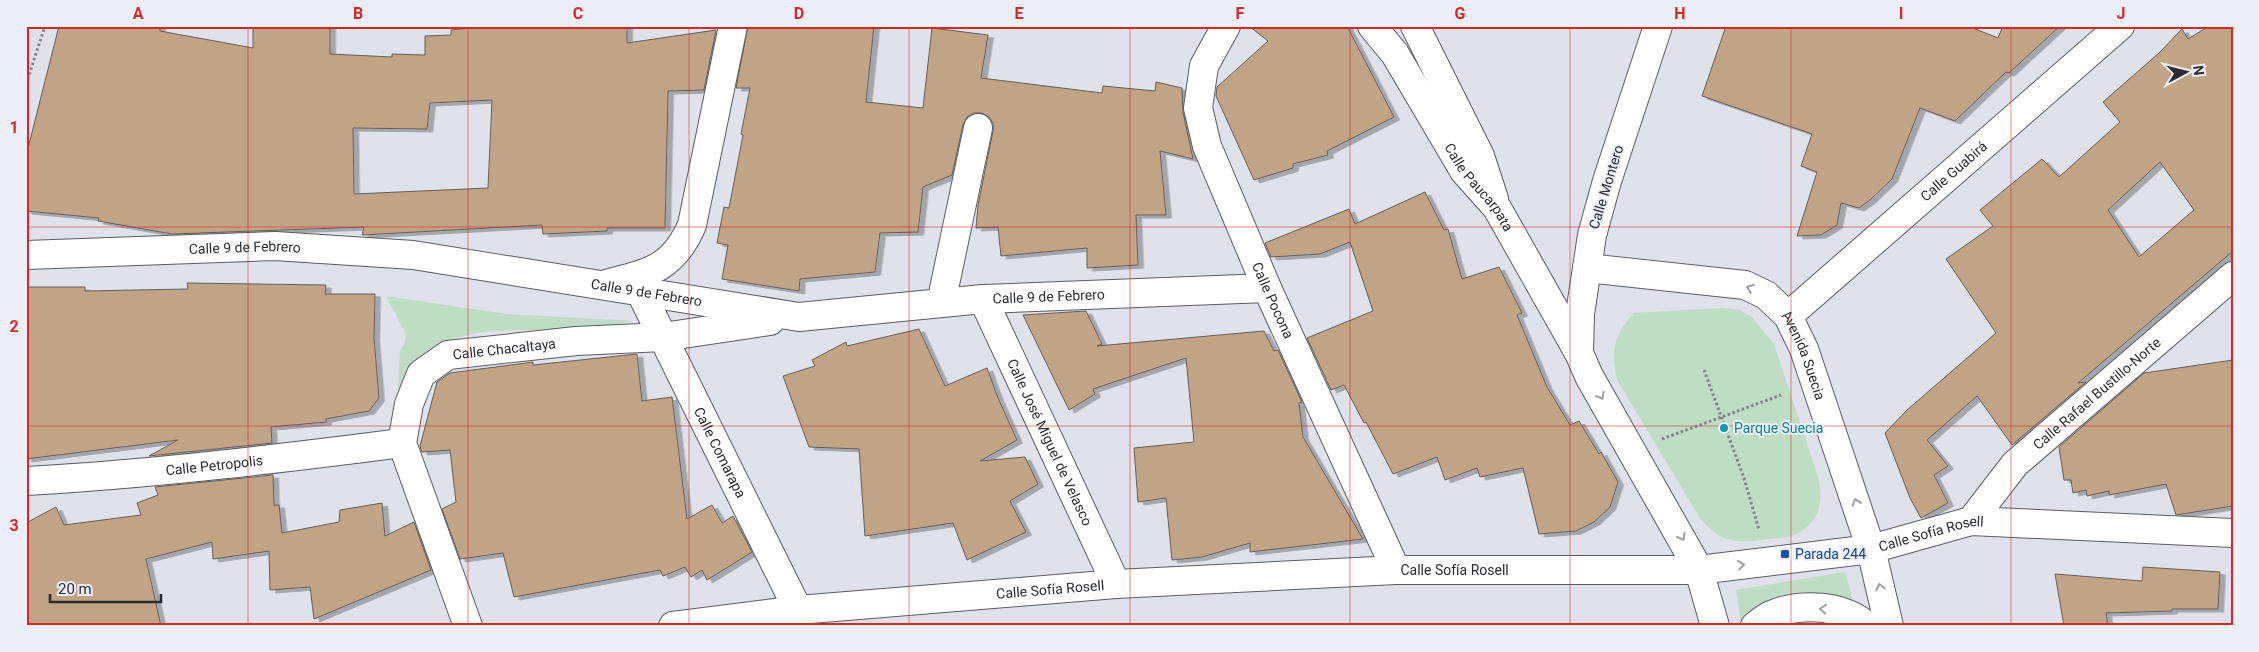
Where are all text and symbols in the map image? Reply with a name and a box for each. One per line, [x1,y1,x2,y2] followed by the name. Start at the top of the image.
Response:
[133,4,144,23] text: A
[353,4,363,23] text: B
[573,4,583,23] text: C
[794,4,804,23] text: D
[1015,4,1024,23] text: E
[1236,4,1245,23] text: F
[1455,4,1466,23] text: G
[1674,4,1686,23] text: H
[1899,4,1903,23] text: I
[2117,4,2125,23] text: J
[2162,48,2212,98] north arrow
[2190,65,2207,76] text: N
[9,118,19,137] text: 1
[1917,138,1990,205] street label: Calle Guabirá
[1441,140,1516,234] street label: Calle Paucarpata
[1586,143,1626,231] street label: Calle Montero
[188,238,301,257] street label: Calle 9 de Febrero
[1249,260,1297,341] street label: Calle Pocona
[590,276,703,309] street label: Calle 9 de Febrero
[1746,284,1754,294] one-way arrow
[992,286,1105,307] street label: Calle 9 de Febrero
[1779,307,1828,402] street label: Avenida Suecia
[9,317,19,336] text: 2
[2030,334,2164,453] street label: Calle Rafael Bustillo-Norte
[452,335,557,362] street label: Calle Chacaltaya
[1004,356,1096,528] street label: Calle José Miguel de Velasco
[1594,391,1604,400] one-way arrow
[691,405,749,500] street label: Calle Comarapa
[1734,420,1823,436] place label: Parque Suecia
[1718,422,1730,434] marker: Parque Suecia
[165,452,264,478] street label: Calle Petropolis
[1852,499,1862,507] one-way arrow
[1877,513,1984,555] street label: Calle Sofía Rosell
[9,516,19,535] text: 3
[1675,532,1685,541] one-way arrow
[1795,546,1866,562] place label: Parada 244
[1779,548,1791,560] marker: Parada 244
[1737,560,1745,571] one-way arrow
[1400,562,1509,578] street label: Calle Sofía Rosell
[50,572,161,604] scale bar
[995,577,1105,602] street label: Calle Sofía Rosell
[58,580,92,598] text: 20 m
[1875,583,1886,592] one-way arrow
[1819,603,1827,614] one-way arrow

